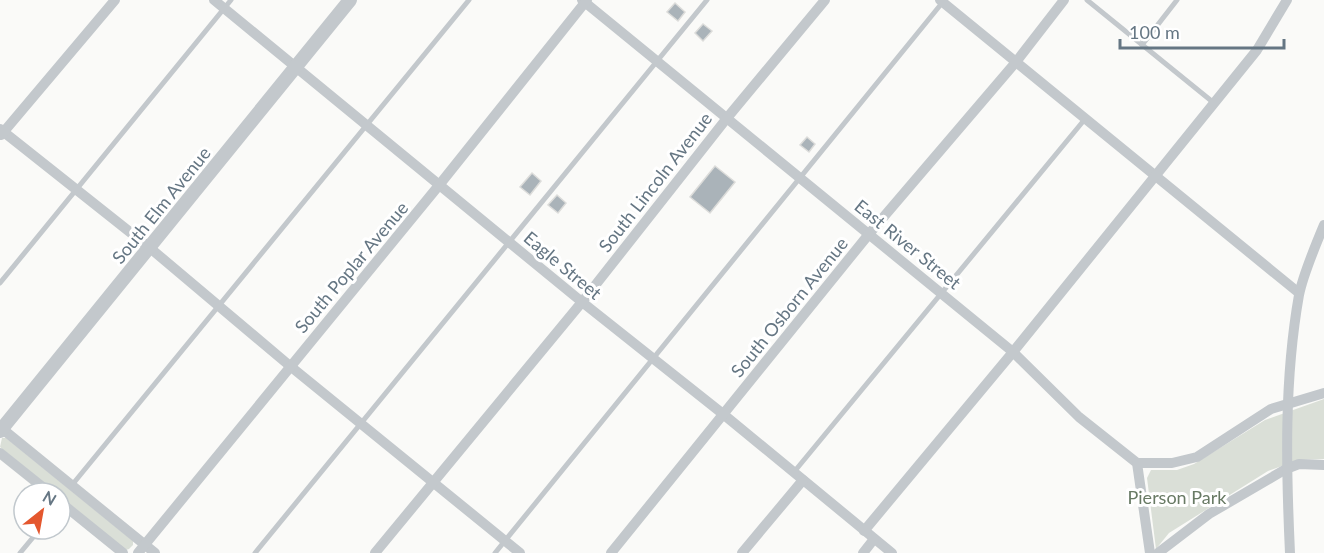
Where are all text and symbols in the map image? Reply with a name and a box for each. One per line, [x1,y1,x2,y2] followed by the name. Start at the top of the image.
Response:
[1120,12,1284,50] scale bar
[1129,21,1180,43] text: 100 m
[594,108,716,256] street label: South Lincoln Avenue
[107,142,215,268] street label: South Elm Avenue
[850,194,966,294] street label: East River Street
[290,197,412,337] street label: South Poplar Avenue
[520,226,607,304] street label: Eagle Street
[726,233,852,381] street label: South Osborn Avenue
[12,481,72,541] north arrow
[40,486,60,509] text: N
[1128,486,1227,508] park label: Pierson Park

